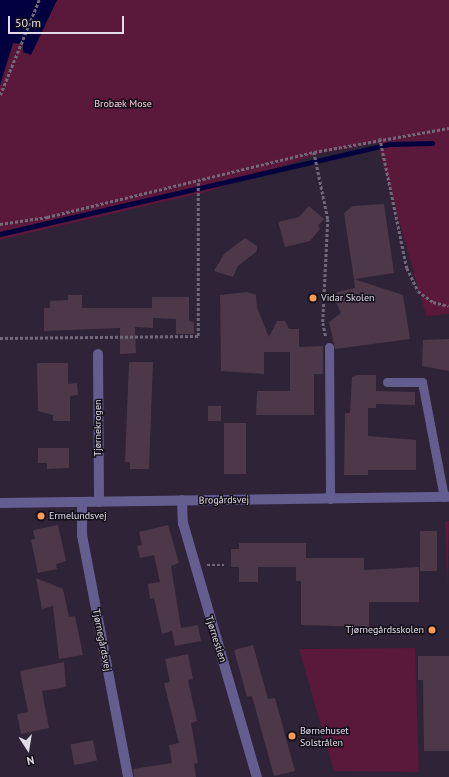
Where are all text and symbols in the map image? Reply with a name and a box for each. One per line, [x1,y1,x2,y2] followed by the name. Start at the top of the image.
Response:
[10,8,126,34] scale bar
[15,15,41,30] text: 50 m
[94,98,152,110] park label: Brobæk Mose
[321,292,375,304] place label: Vidar Skolen
[308,293,318,303] marker: Vidar Skolen
[92,400,104,456] street label: Tjørnekrogen
[199,494,249,506] street label: Brogårdsvej
[49,510,107,522] place label: Ermelundsvej
[36,511,46,521] marker: Ermelundsvej
[90,608,114,672] street label: Tjørnegårdsvej
[203,614,229,664] street label: Tjørnestien
[346,624,424,636] place label: Tjørnegårdsskolen
[427,625,437,635] marker: Tjørnegårdsskolen
[300,724,349,748] place label: Børnehuset Solstrålen
[8,729,48,769] north arrow
[287,731,297,741] marker: Børnehuset Solstrålen
[26,753,35,768] text: N

